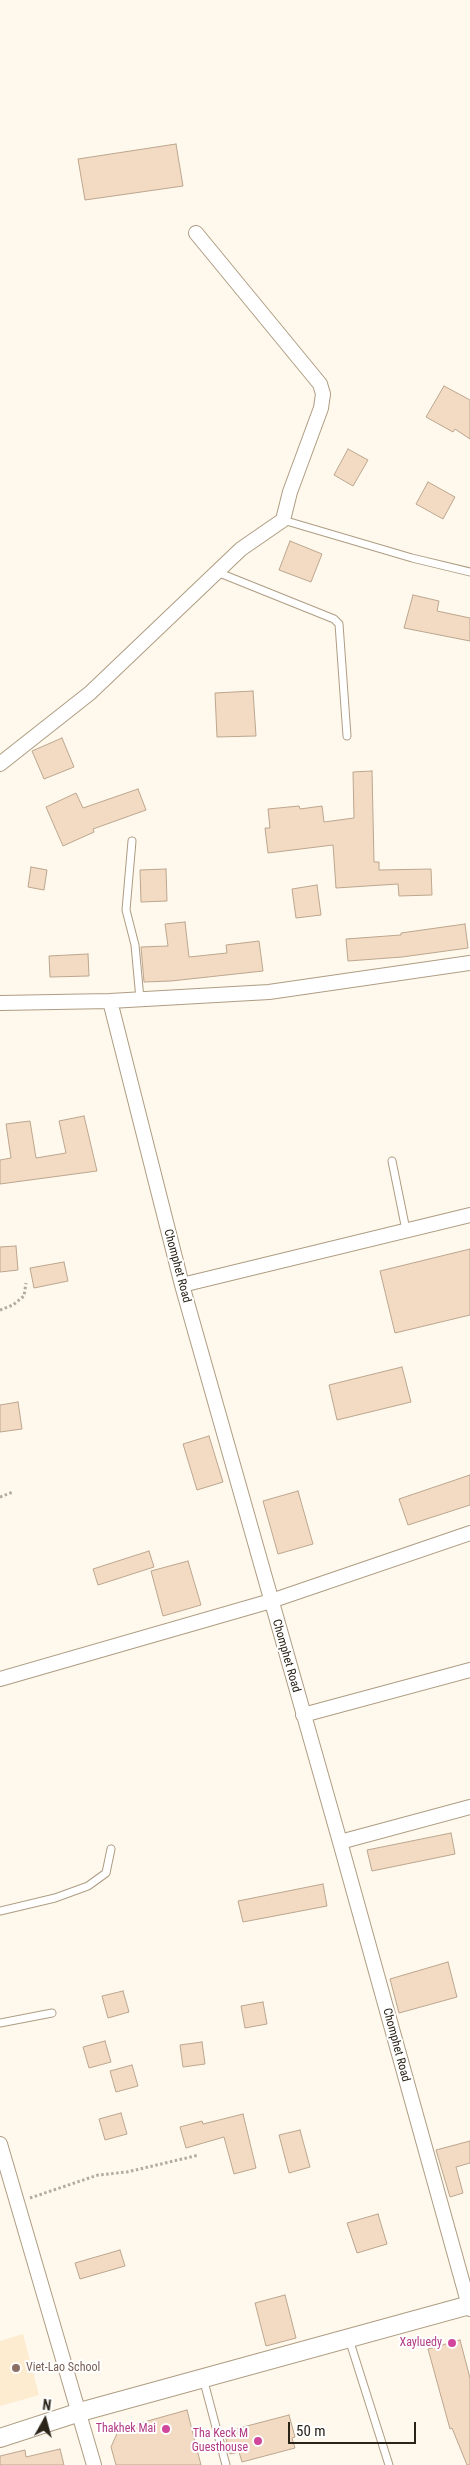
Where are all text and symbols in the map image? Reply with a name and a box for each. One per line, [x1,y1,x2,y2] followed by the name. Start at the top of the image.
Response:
[160,1228,194,1304] street label: Chomphet Road
[269,1618,303,1694] street label: Chomphet Road
[379,2007,413,2083] street label: Chomphet Road
[400,2336,442,2350] place label: Xayluedy
[446,2337,458,2349] marker: Xayluedy
[26,2361,100,2375] place label: Viet-Lao School
[10,2362,22,2374] marker: Viet-Lao School
[20,2395,70,2445] north arrow
[42,2397,52,2414] text: N
[290,2412,418,2444] scale bar
[96,2422,156,2436] place label: Thakhek Mai
[296,2422,326,2440] text: 50 m
[160,2423,172,2435] marker: Thakhek Mai
[192,2427,248,2455] place label: Tha Keck M Guesthouse
[252,2435,264,2447] marker: Tha Keck M Guesthouse

